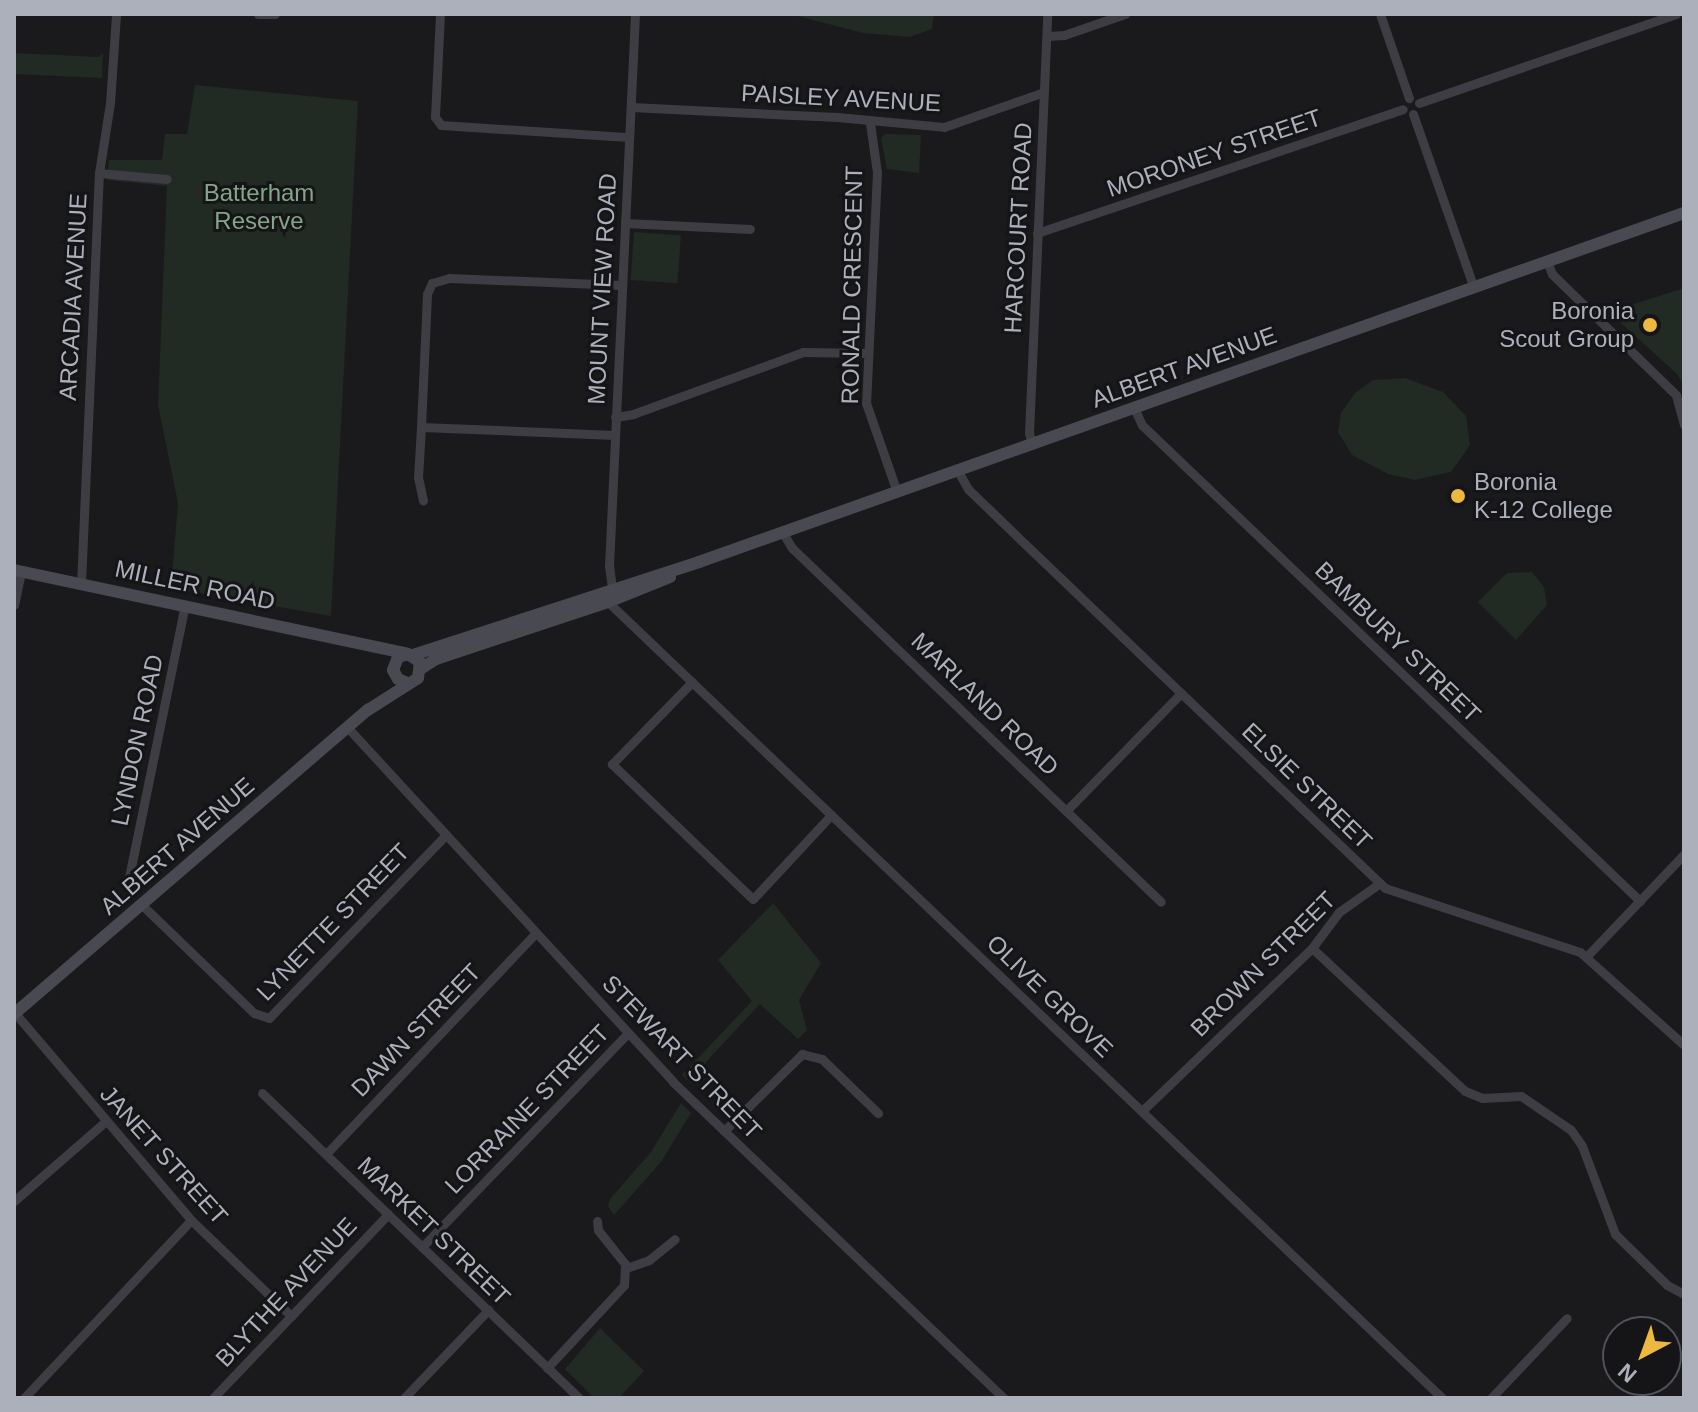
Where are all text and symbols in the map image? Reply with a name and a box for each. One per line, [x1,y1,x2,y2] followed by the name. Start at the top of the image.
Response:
[739,78,943,118] street label: PAISLEY AVENUE
[1103,103,1325,203] street label: MORONEY STREET
[998,122,1038,334] street label: HARCOURT ROAD
[836,165,868,405] street label: RONALD CRESCENT
[582,172,622,406] street label: MOUNT VIEW ROAD
[204,179,314,235] park label: Batterham Reserve
[53,191,93,403] street label: ARCADIA AVENUE
[1499,297,1634,353] place label: Boronia Scout Group
[1641,316,1659,334] marker: Boronia Scout Group
[1087,320,1281,414] street label: ALBERT AVENUE
[1474,468,1613,524] place label: Boronia K-12 College
[1449,487,1467,505] marker: Boronia K-12 College
[112,554,278,616] street label: MILLER ROAD
[1309,555,1487,729] street label: BAMBURY STREET
[905,626,1065,782] street label: MARLAND ROAD
[105,652,169,828] street label: LYNDON ROAD
[1236,717,1378,855] street label: ELSIE STREET
[93,771,261,921] street label: ALBERT AVENUE
[251,837,415,1007] street label: LYNETTE STREET
[1184,885,1342,1043] street label: BROWN STREET
[981,929,1119,1063] street label: OLIVE GROVE
[345,957,487,1103] street label: DAWN STREET
[596,969,768,1145] street label: STEWART STREET
[439,1018,615,1200] street label: LORRAINE STREET
[94,1079,234,1231] street label: JANET STREET
[352,1151,516,1311] street label: MARKET STREET
[209,1211,363,1373] street label: BLYTHE AVENUE
[1602,1316,1682,1396] north arrow
[1613,1358,1641,1388] text: N

